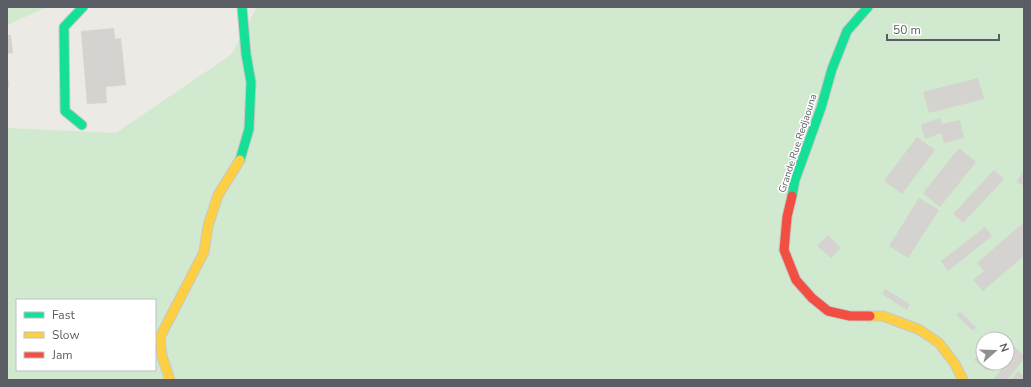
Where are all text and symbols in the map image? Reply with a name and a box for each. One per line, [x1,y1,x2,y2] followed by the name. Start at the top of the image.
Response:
[887,16,999,42] scale bar
[893,22,921,38] text: 50 m
[775,92,821,195] street label: Grande Rue Redjaouna
[16,299,156,371] legend
[52,307,75,323] text: Fast
[52,327,80,343] text: Slow
[975,331,1015,371] north arrow
[995,341,1012,354] text: N
[51,347,73,363] text: Jam

